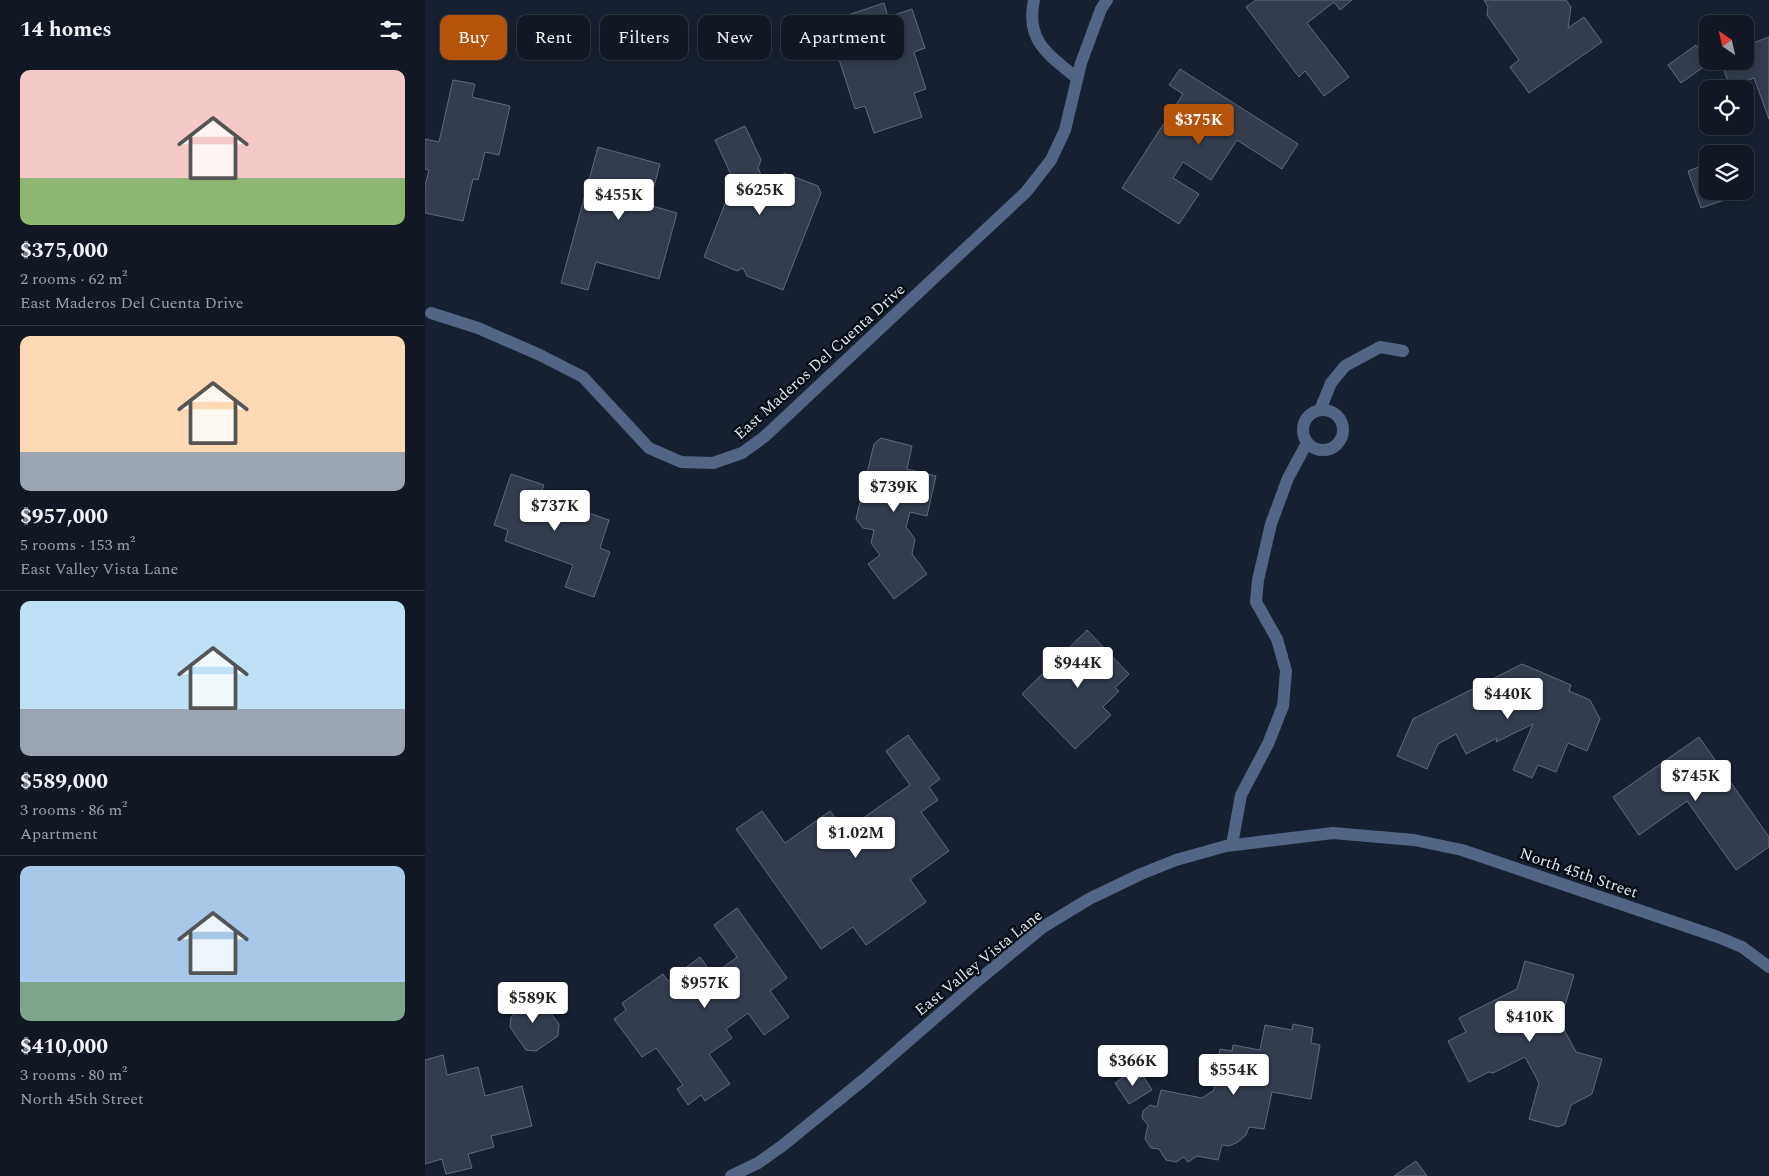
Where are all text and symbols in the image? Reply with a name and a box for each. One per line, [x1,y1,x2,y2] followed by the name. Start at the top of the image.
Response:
[20,14,112,46] text: 14 homes
[440,15,507,60] chip: Buy
[517,15,590,60] chip: Rent
[600,15,688,60] chip: Filters
[698,15,771,60] chip: New
[781,15,904,60] chip: Apartment
[1699,15,1754,70] north arrow
[1699,15,1754,200] map controls
[377,16,405,44] icon: filters
[1699,80,1754,135] button: locate
[168,103,258,193] icon: home
[1164,104,1234,146] pin: $375K
[1175,108,1223,132] text: $375K
[1699,145,1754,200] button: layers
[725,174,795,216] pin: $625K
[584,178,654,221] pin: $455K
[736,178,784,202] text: $625K
[595,183,643,207] text: $455K
[20,235,108,267] text: $375,000
[20,267,127,291] text: 2 rooms · 62 m²
[729,278,911,445] street label: East Maderos Del Cuenta Drive
[20,291,244,315] text: East Maderos Del Cuenta Drive
[168,368,258,458] icon: home
[859,470,929,513] pin: $739K
[870,475,918,499] text: $739K
[520,490,590,532] pin: $737K
[531,494,579,518] text: $737K
[20,501,108,533] text: $957,000
[20,533,135,557] text: 5 rooms · 153 m²
[20,557,178,581] text: East Valley Vista Lane
[168,633,258,723] icon: home
[1043,646,1113,689] pin: $944K
[1054,651,1102,675] text: $944K
[1473,678,1543,720] pin: $440K
[1484,682,1532,706] text: $440K
[1661,760,1731,802] pin: $745K
[1672,764,1720,788] text: $745K
[20,766,108,798] text: $589,000
[20,798,127,822] text: 3 rooms · 86 m²
[815,816,897,859] pin: $1.02M
[828,821,884,845] text: $1.02M
[20,822,98,846] text: Apartment
[1516,841,1641,905] street label: North 45th Street
[168,898,258,988] icon: home
[910,904,1048,1022] street label: East Valley Vista Lane
[670,966,740,1009] pin: $957K
[681,971,729,995] text: $957K
[498,982,568,1024] pin: $589K
[509,986,557,1010] text: $589K
[1495,1000,1565,1043] pin: $410K
[1506,1005,1554,1029] text: $410K
[20,1031,108,1063] text: $410,000
[1098,1044,1168,1087] pin: $366K
[1109,1049,1157,1073] text: $366K
[1199,1054,1269,1096] pin: $554K
[1210,1058,1258,1082] text: $554K
[20,1063,127,1087] text: 3 rooms · 80 m²
[20,1087,144,1111] text: North 45th Street

